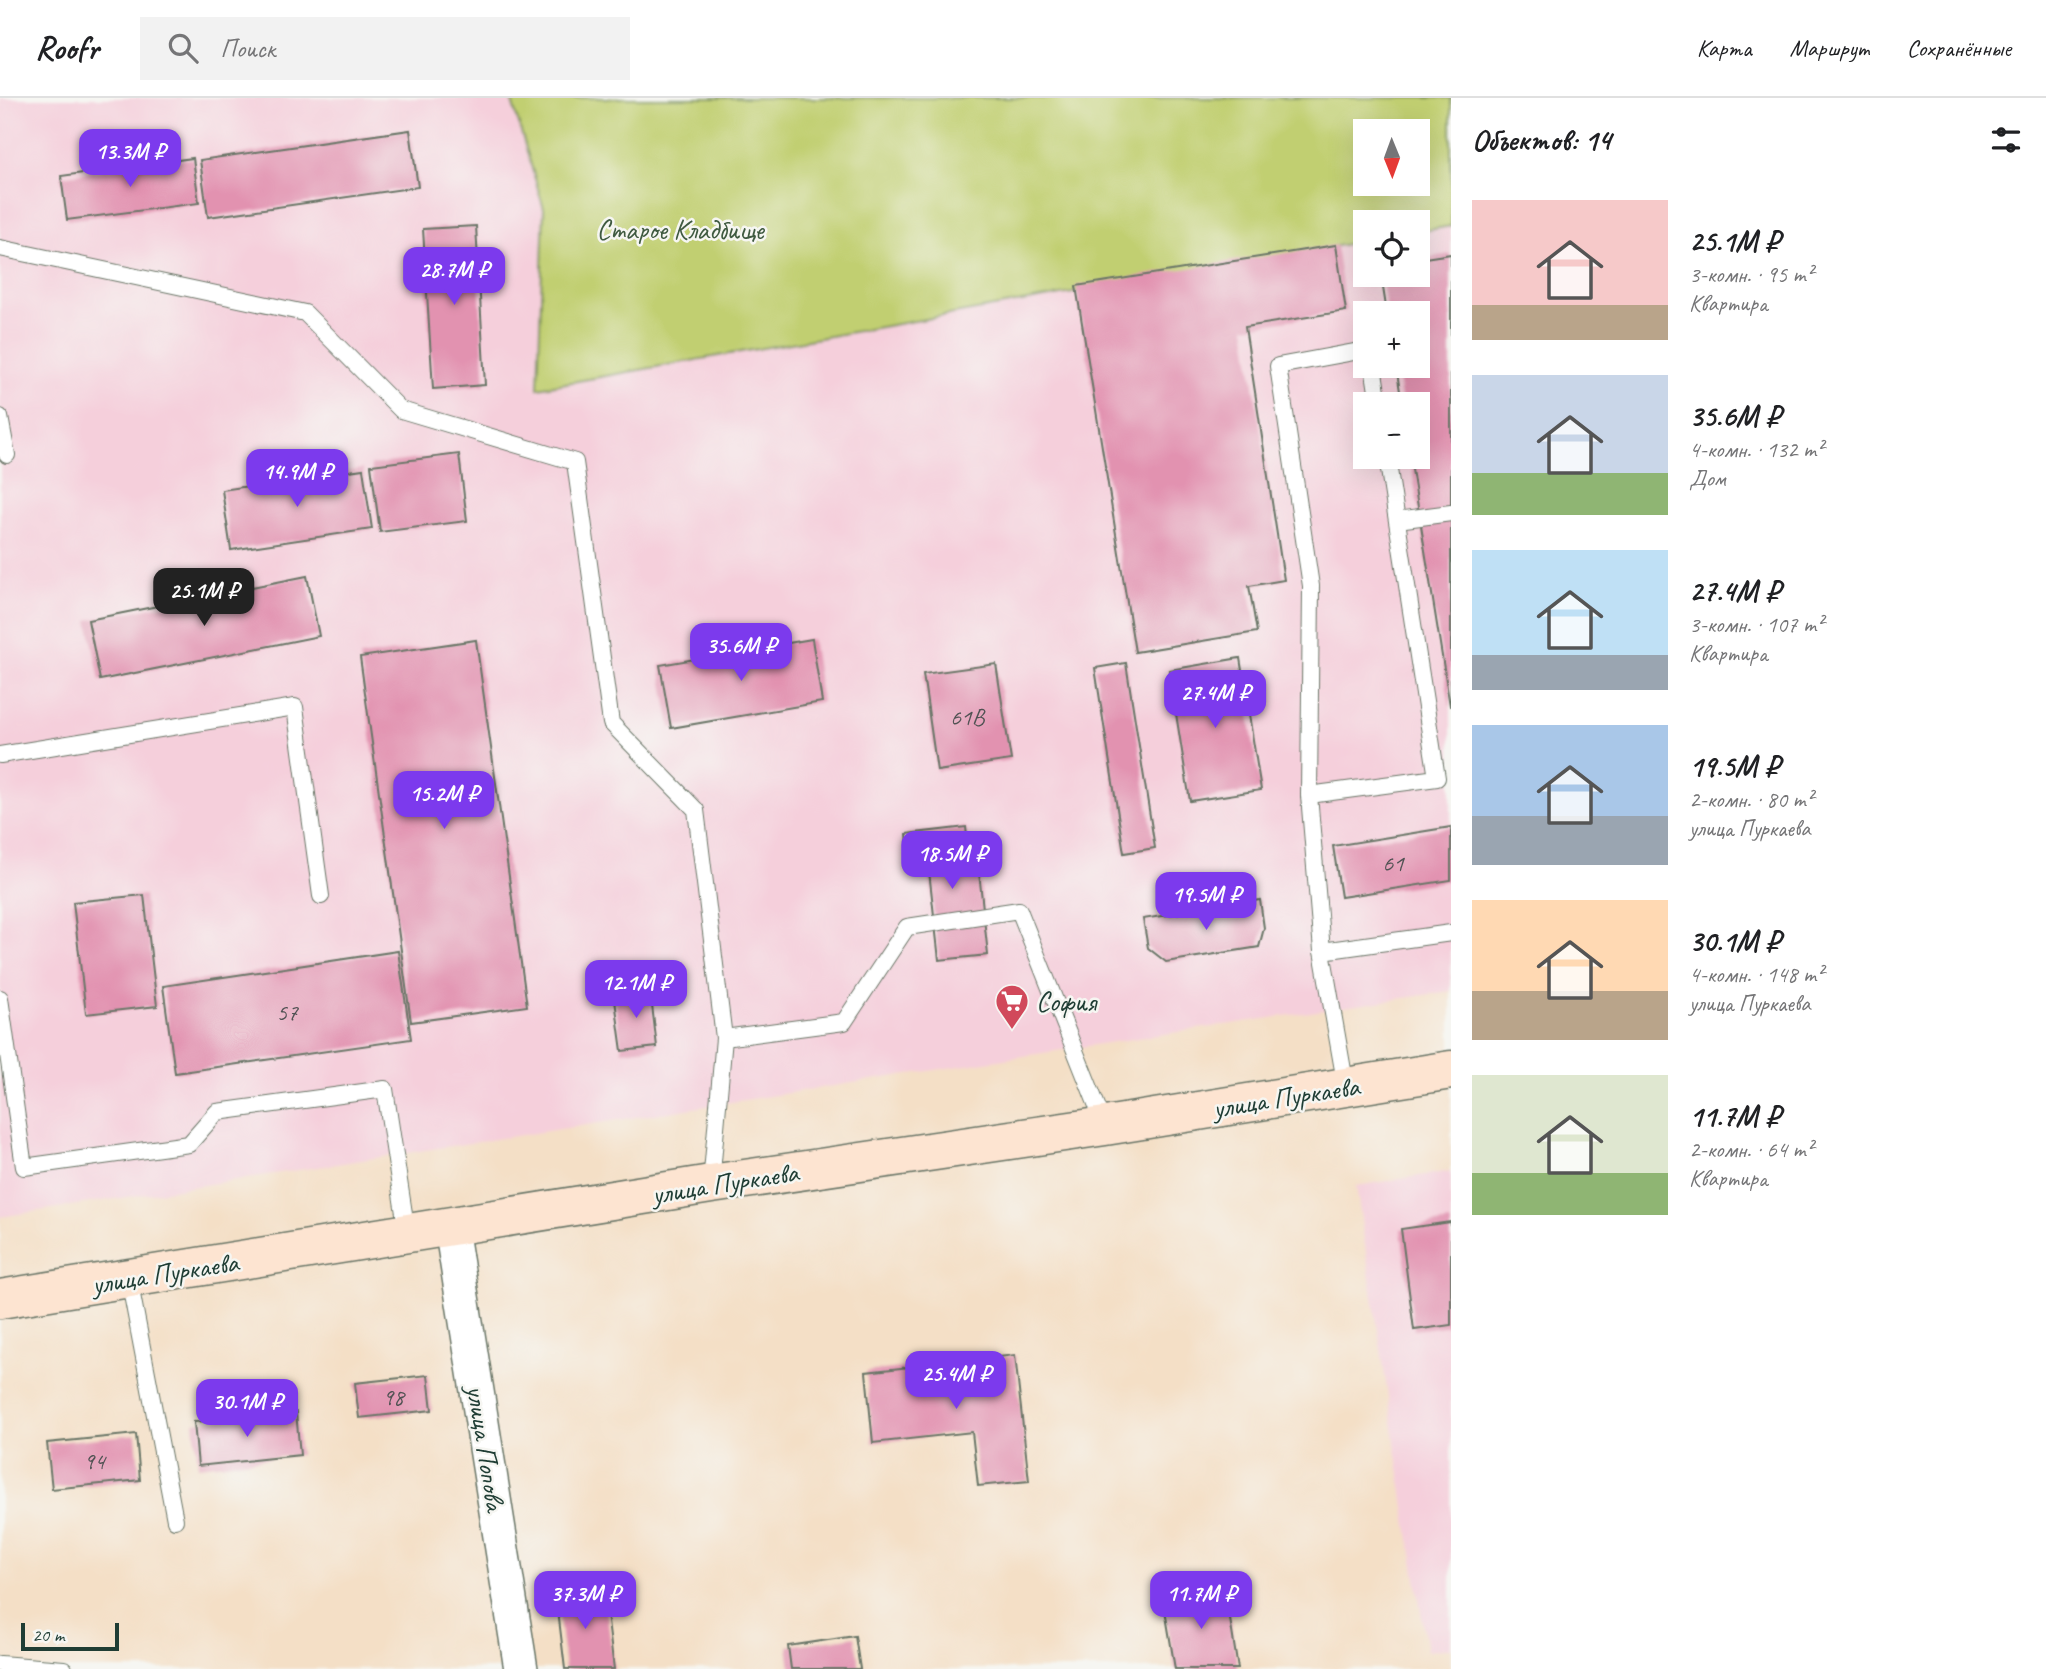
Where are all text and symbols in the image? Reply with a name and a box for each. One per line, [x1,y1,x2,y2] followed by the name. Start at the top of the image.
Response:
[140,17,630,80] search box
[35,27,98,69] text: Roofr
[164,29,202,67] icon: search
[220,32,275,65] text: Поиск
[1697,33,1752,63] text: Карта
[1790,33,1869,63] text: Маршрут
[1907,33,2011,63] text: Сохранённые
[1353,119,1430,196] north arrow
[1353,119,1430,469] map controls
[1472,121,1611,159] text: Объектов: 14
[1987,121,2025,159] icon: filters
[65,130,195,189] pin: 13.3M ₽
[95,137,165,166] text: 13.3M ₽
[1353,210,1430,287] button: locate
[596,212,765,247] park label: Старое Кладбище
[1689,222,1780,260] text: 25.1M ₽
[1528,228,1612,312] icon: home
[389,248,519,307] pin: 28.7M ₽
[419,255,489,284] text: 28.7M ₽
[1689,260,1813,289] text: 3-комн. · 95 m²
[1689,289,1767,318] text: Квартира
[1353,301,1430,378] button: +
[1353,392,1430,469] button: −
[1689,397,1780,435] text: 35.6M ₽
[1528,403,1612,487] icon: home
[1689,435,1823,464] text: 4-комн. · 132 m²
[232,450,362,509] pin: 14.9M ₽
[262,457,332,486] text: 14.9M ₽
[1689,464,1726,493] text: Дом
[139,568,269,628] pin: 25.1M ₽
[1689,572,1780,610] text: 27.4M ₽
[169,576,239,605] text: 25.1M ₽
[1528,578,1612,662] icon: home
[1689,610,1823,639] text: 3-комн. · 107 m²
[676,624,806,683] pin: 35.6M ₽
[706,631,776,660] text: 35.6M ₽
[1689,639,1767,668] text: Квартира
[1150,670,1280,730] pin: 27.4M ₽
[1180,678,1250,707] text: 27.4M ₽
[950,702,986,732] house number: 61В
[1689,747,1779,785] text: 19.5M ₽
[1528,753,1612,837] icon: home
[379,772,509,831] pin: 15.2M ₽
[409,779,479,808] text: 15.2M ₽
[1689,785,1813,814] text: 2-комн. · 80 m²
[1689,814,1810,843] text: улица Пуркаева
[887,832,1017,891] pin: 18.5M ₽
[917,839,987,868] text: 18.5M ₽
[1382,848,1405,878] house number: 61
[1141,872,1271,932] pin: 19.5M ₽
[1171,880,1241,909] text: 19.5M ₽
[1689,922,1780,960] text: 30.1M ₽
[1528,928,1612,1012] icon: home
[571,960,701,1020] pin: 12.1M ₽
[1689,960,1823,989] text: 4-комн. · 148 m²
[601,968,671,997] text: 12.1M ₽
[993,982,1031,1031] supermarket icon: София
[1036,984,1098,1019] place label: София
[1689,989,1810,1018] text: улица Пуркаева
[276,997,299,1027] house number: 57
[1208,1068,1363,1126] street label: улица Пуркаева
[1689,1097,1780,1135] text: 11.7M ₽
[1528,1103,1612,1187] icon: home
[1689,1135,1813,1164] text: 2-комн. · 64 m²
[647,1154,802,1212] street label: улица Пуркаева
[1689,1164,1767,1193] text: Квартира
[87,1244,242,1302] street label: улица Пуркаева
[891,1352,1021,1411] pin: 25.4M ₽
[921,1359,991,1388] text: 25.4M ₽
[182,1380,312,1439] pin: 30.1M ₽
[458,1381,514,1516] street label: улица Попова
[382,1382,406,1412] house number: 98
[212,1387,282,1416] text: 30.1M ₽
[83,1446,107,1476] house number: 94
[520,1572,650,1631] pin: 37.3M ₽
[1136,1572,1266,1631] pin: 11.7M ₽
[550,1579,620,1608] text: 37.3M ₽
[1166,1579,1236,1608] text: 11.7M ₽
[21,1620,119,1652] scale bar
[32,1623,64,1647] text: 20 m

